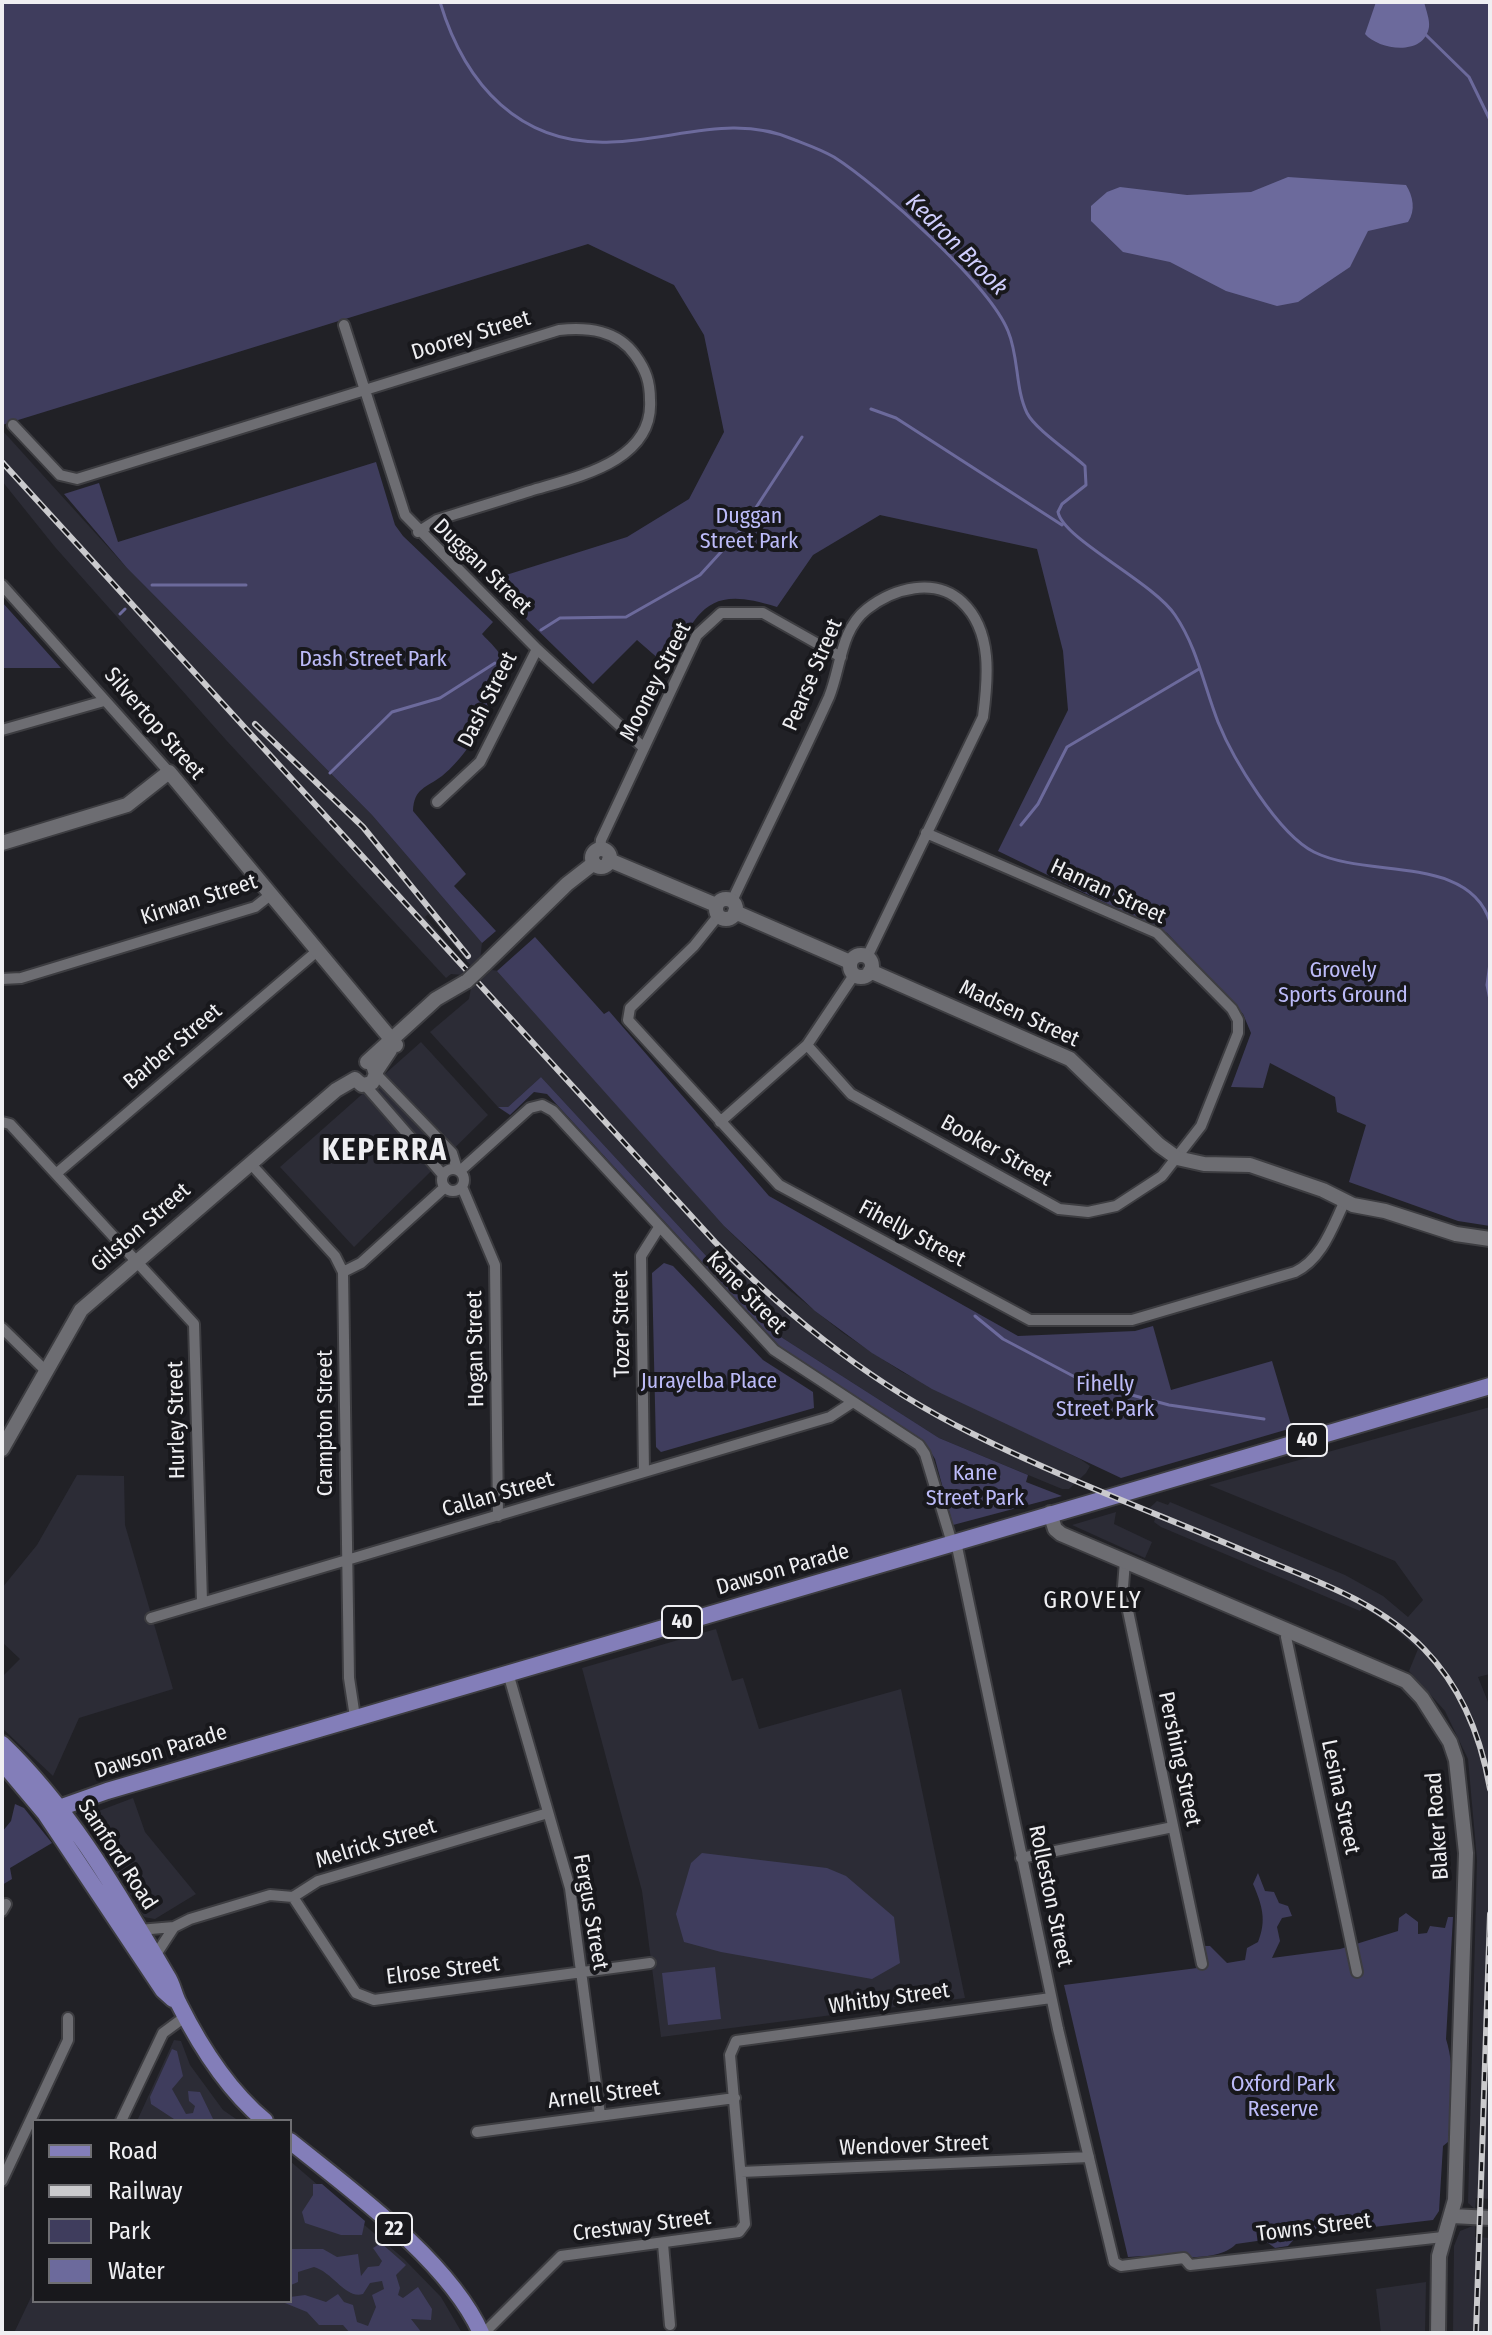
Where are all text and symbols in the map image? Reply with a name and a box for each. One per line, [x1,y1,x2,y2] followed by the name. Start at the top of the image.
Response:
[899,188,1013,302] water label: Kedron Brook
[408,305,534,367] street label: Doorey Street
[700,504,798,556] park label: Duggan Street Park
[427,514,537,620] street label: Duggan Street
[778,615,848,735] street label: Pearse Street
[615,618,697,746] street label: Mooney Street
[299,647,447,673] park label: Dash Street Park
[453,648,523,752] street label: Dash Street
[98,663,210,785] street label: Silvertop Street
[1046,854,1170,930] street label: Hanran Street
[138,869,260,931] street label: Kirwan Street
[1278,958,1408,1010] park label: Grovely Sports Ground
[955,975,1083,1053] street label: Madsen Street
[119,998,227,1096] street label: Barber Street
[936,1110,1056,1192] street label: Booker Street
[322,1134,448,1170] district label: KEPERRA
[86,1178,196,1278] street label: Gilston Street
[854,1195,970,1273] street label: Fihelly Street
[700,1246,792,1340] street label: Kane Street
[608,1270,636,1378] street label: Tozer Street
[462,1291,490,1407] street label: Hogan Street
[313,1350,339,1496] street label: Crampton Street
[163,1361,191,1479] street label: Hurley Street
[641,1369,777,1395] park label: Jurayelba Place
[1056,1372,1154,1424] park label: Fihelly Street Park
[1287,1424,1327,1456] road number: 40
[926,1461,1024,1512] park label: Kane Street Park
[439,1467,557,1523] street label: Callan Street
[714,1538,852,1602] street label: Dawson Parade
[1043,1587,1143,1615] district label: GROVELY
[662,1606,702,1638] road number: 40
[1152,1689,1206,1829] street label: Pershing Street
[92,1719,230,1785] street label: Dawson Parade
[1315,1737,1365,1857] street label: Lesina Street
[1421,1771,1455,1881] street label: Blaker Road
[72,1795,162,1915] street label: Samford Road
[313,1813,439,1875] street label: Melrick Street
[1022,1823,1078,1969] street label: Rolleston Street
[567,1852,613,1972] street label: Fergus Street
[385,1951,501,1991] street label: Elrose Street
[827,1977,951,2021] street label: Whitby Street
[1231,2072,1335,2124] park label: Oxford Park Reserve
[547,2075,661,2115] street label: Arnell Street
[32,2119,292,2303] legend
[839,2130,989,2162] street label: Wendover Street
[108,2137,158,2165] text: Road
[108,2177,183,2205] text: Railway
[571,2204,713,2248] street label: Crestway Street
[1255,2208,1373,2248] street label: Towns Street
[376,2213,412,2245] road number: 22
[108,2217,151,2245] text: Park
[108,2257,165,2285] text: Water

